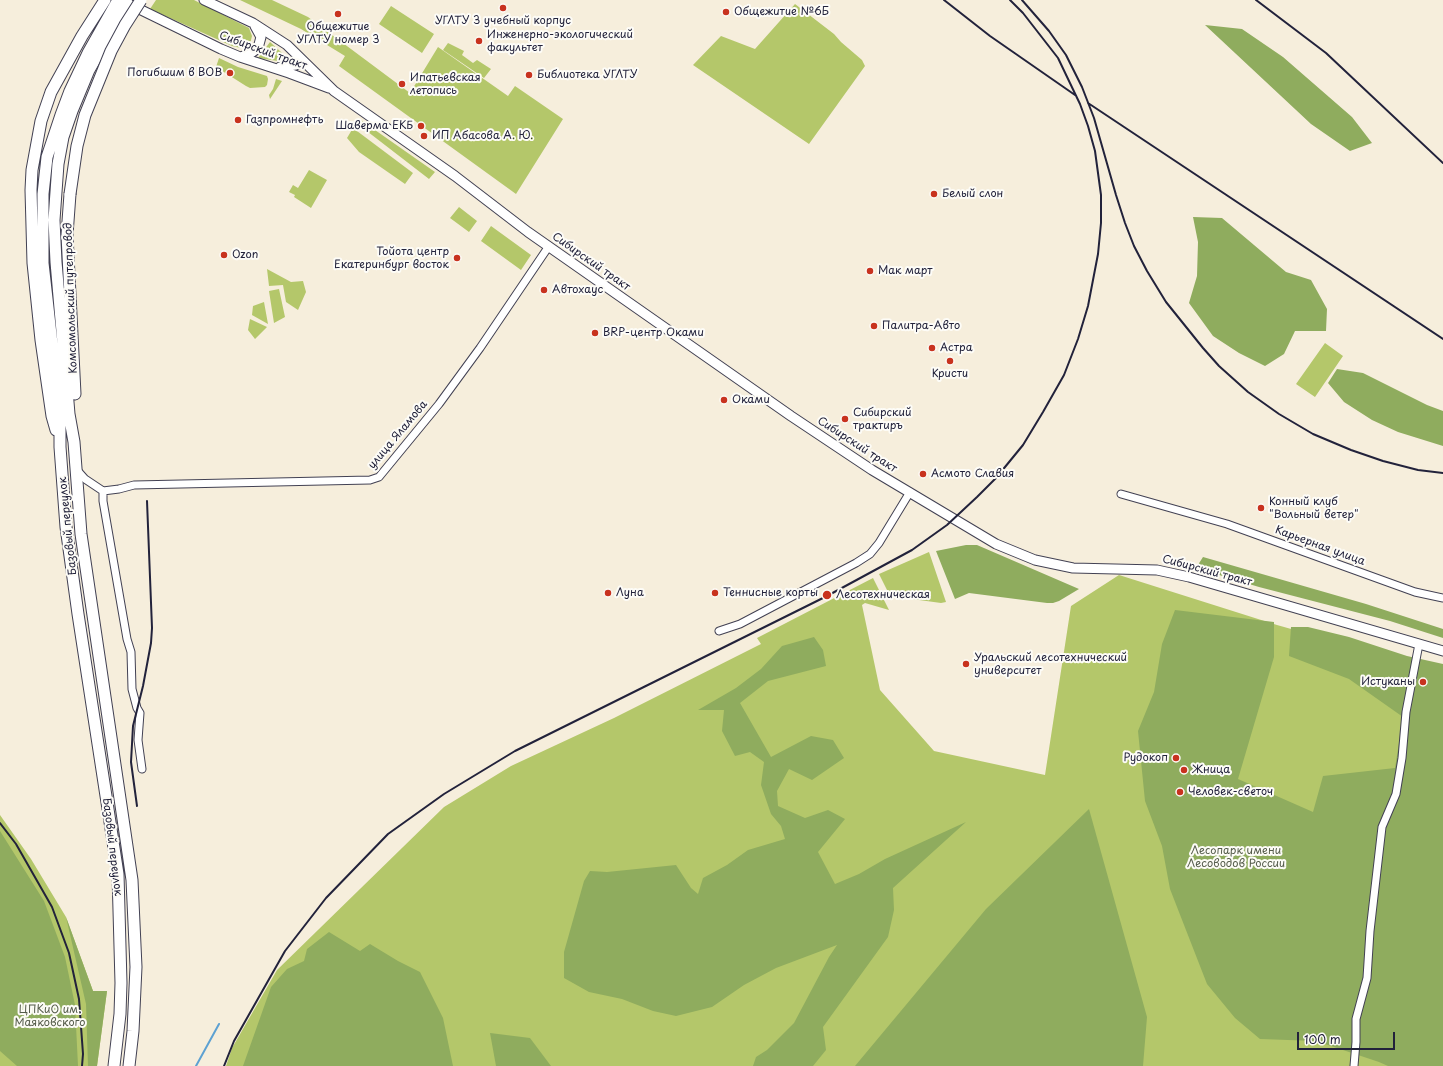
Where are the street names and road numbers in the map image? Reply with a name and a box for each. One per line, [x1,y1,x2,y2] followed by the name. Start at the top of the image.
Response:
[217,29,309,73] street label: Сибирский тракт
[62,222,80,374] street label: Комсомольский путепровод
[549,230,633,294] street label: Сибирский тракт
[366,398,430,472] street label: улица Яламова
[815,414,899,476] street label: Сибирский тракт
[56,476,80,576] street label: Базовый переулок
[1273,524,1367,568] street label: Карьерная улица
[1161,553,1253,589] street label: Сибирский тракт
[99,797,125,897] street label: Базовый переулок

